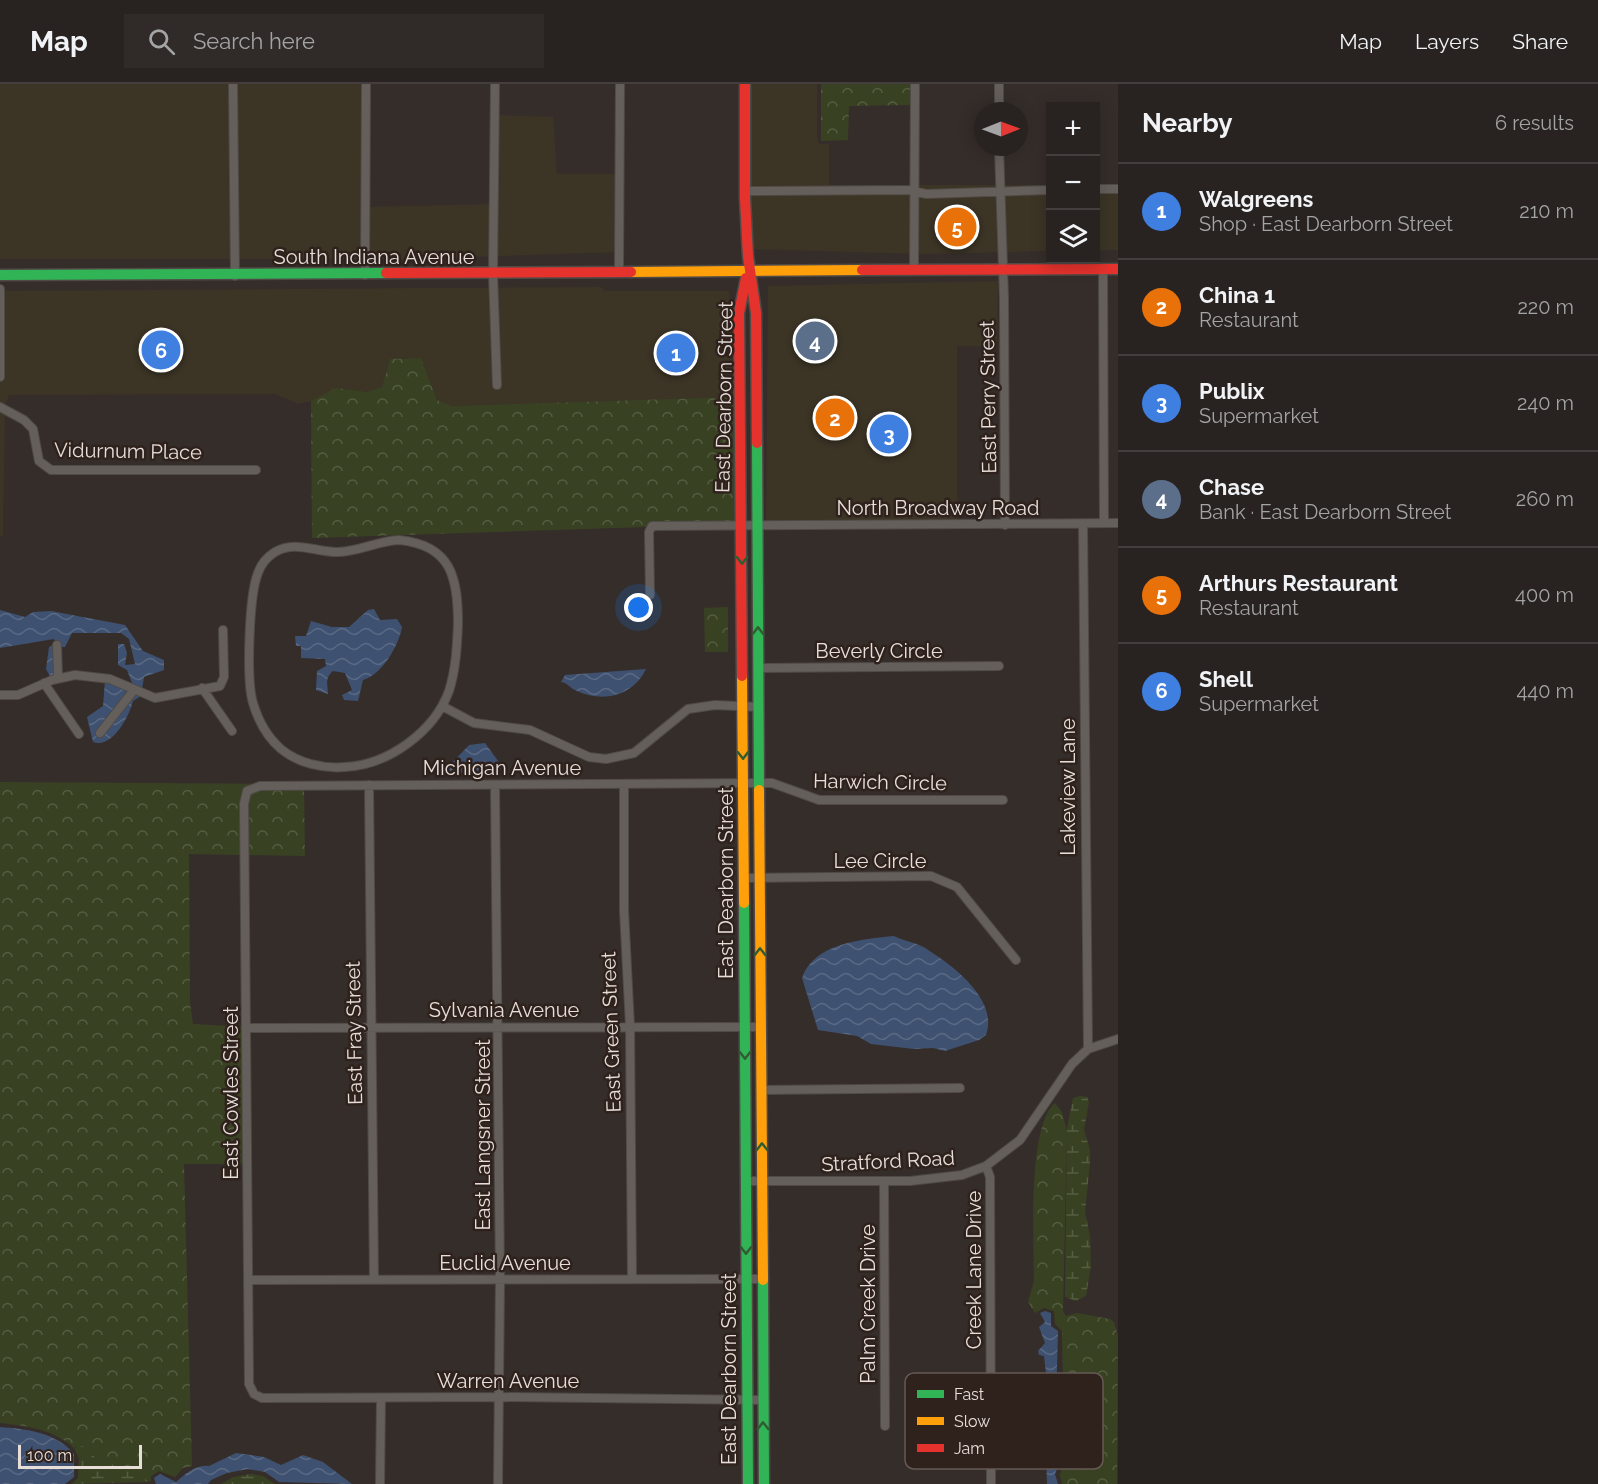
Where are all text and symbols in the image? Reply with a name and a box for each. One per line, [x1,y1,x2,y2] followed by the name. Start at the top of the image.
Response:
[124,14,544,68] search box
[30,25,88,58] text: Map
[145,25,178,58] icon: search
[193,28,315,54] text: Search here
[1339,29,1382,54] text: Map
[1415,29,1479,54] text: Layers
[1512,29,1568,54] text: Share
[974,102,1028,156] north arrow
[1046,102,1100,264] map controls
[1046,102,1100,156] button: +
[1142,108,1232,138] text: Nearby
[1495,111,1574,135] text: 6 results
[1046,156,1100,210] button: −
[1199,186,1313,212] text: Walgreens
[1157,199,1166,223] text: 1
[1519,199,1574,223] text: 210 m
[938,204,976,250] pin: 5
[1046,210,1100,264] button: layers
[1199,212,1453,236] text: Shop · East Dearborn Street
[274,245,475,269] street label: South Indiana Avenue
[1199,282,1275,308] text: China 1
[1156,295,1167,319] text: 2
[1517,295,1574,319] text: 220 m
[710,301,738,493] street label: East Dearborn Street
[1199,308,1299,332] text: Restaurant
[796,318,834,364] pin: 4
[975,320,1001,474] street label: East Perry Street
[142,328,180,372] pin: 6
[656,330,696,376] pin: 1
[1199,378,1265,404] text: Publix
[1156,391,1167,415] text: 3
[1517,391,1574,415] text: 240 m
[816,396,854,440] pin: 2
[1199,404,1319,428] text: Supermarket
[870,412,908,456] pin: 3
[54,438,202,464] street label: Vidurnum Place
[1199,474,1264,500] text: Chase
[1156,487,1167,511] text: 4
[1516,487,1574,511] text: 260 m
[837,496,1039,520] street label: North Broadway Road
[1199,500,1451,524] text: Bank · East Dearborn Street
[736,556,748,565] one-way arrow
[1199,570,1398,596] text: Arthurs Restaurant
[1156,583,1167,607] text: 5
[1515,583,1574,607] text: 400 m
[624,593,653,622] your location
[1199,596,1299,620] text: Restaurant
[752,626,764,635] one-way arrow
[815,639,943,663] street label: Beverly Circle
[1199,666,1253,692] text: Shell
[1155,679,1168,703] text: 6
[1516,679,1574,703] text: 440 m
[1199,692,1319,716] text: Supermarket
[1056,718,1080,856] street label: Lakeview Lane
[737,751,749,760] one-way arrow
[423,756,581,780] street label: Michigan Avenue
[813,769,947,795] street label: Harwich Circle
[714,787,738,979] street label: East Dearborn Street
[834,849,927,873] street label: Lee Circle
[754,947,766,956] one-way arrow
[596,951,626,1113] street label: East Green Street
[341,961,367,1105] street label: East Fray Street
[429,998,580,1022] street label: Sylvania Avenue
[219,1006,243,1180] street label: East Cowles Street
[471,1039,495,1231] street label: East Langsner Street
[739,1051,751,1060] one-way arrow
[756,1142,768,1151] one-way arrow
[821,1146,955,1176] street label: Stratford Road
[962,1191,986,1349] street label: Creek Lane Drive
[856,1224,880,1384] street label: Palm Creek Drive
[740,1246,752,1255] one-way arrow
[439,1251,571,1275] street label: Euclid Avenue
[717,1273,741,1465] street label: East Dearborn Street
[437,1369,580,1393] street label: Warren Avenue
[905,1373,1103,1469] legend
[954,1385,985,1404] text: Fast
[954,1412,990,1431] text: Slow
[757,1421,769,1430] one-way arrow
[954,1439,985,1458] text: Jam
[18,1442,142,1470] scale bar
[27,1446,72,1465] text: 100 m

